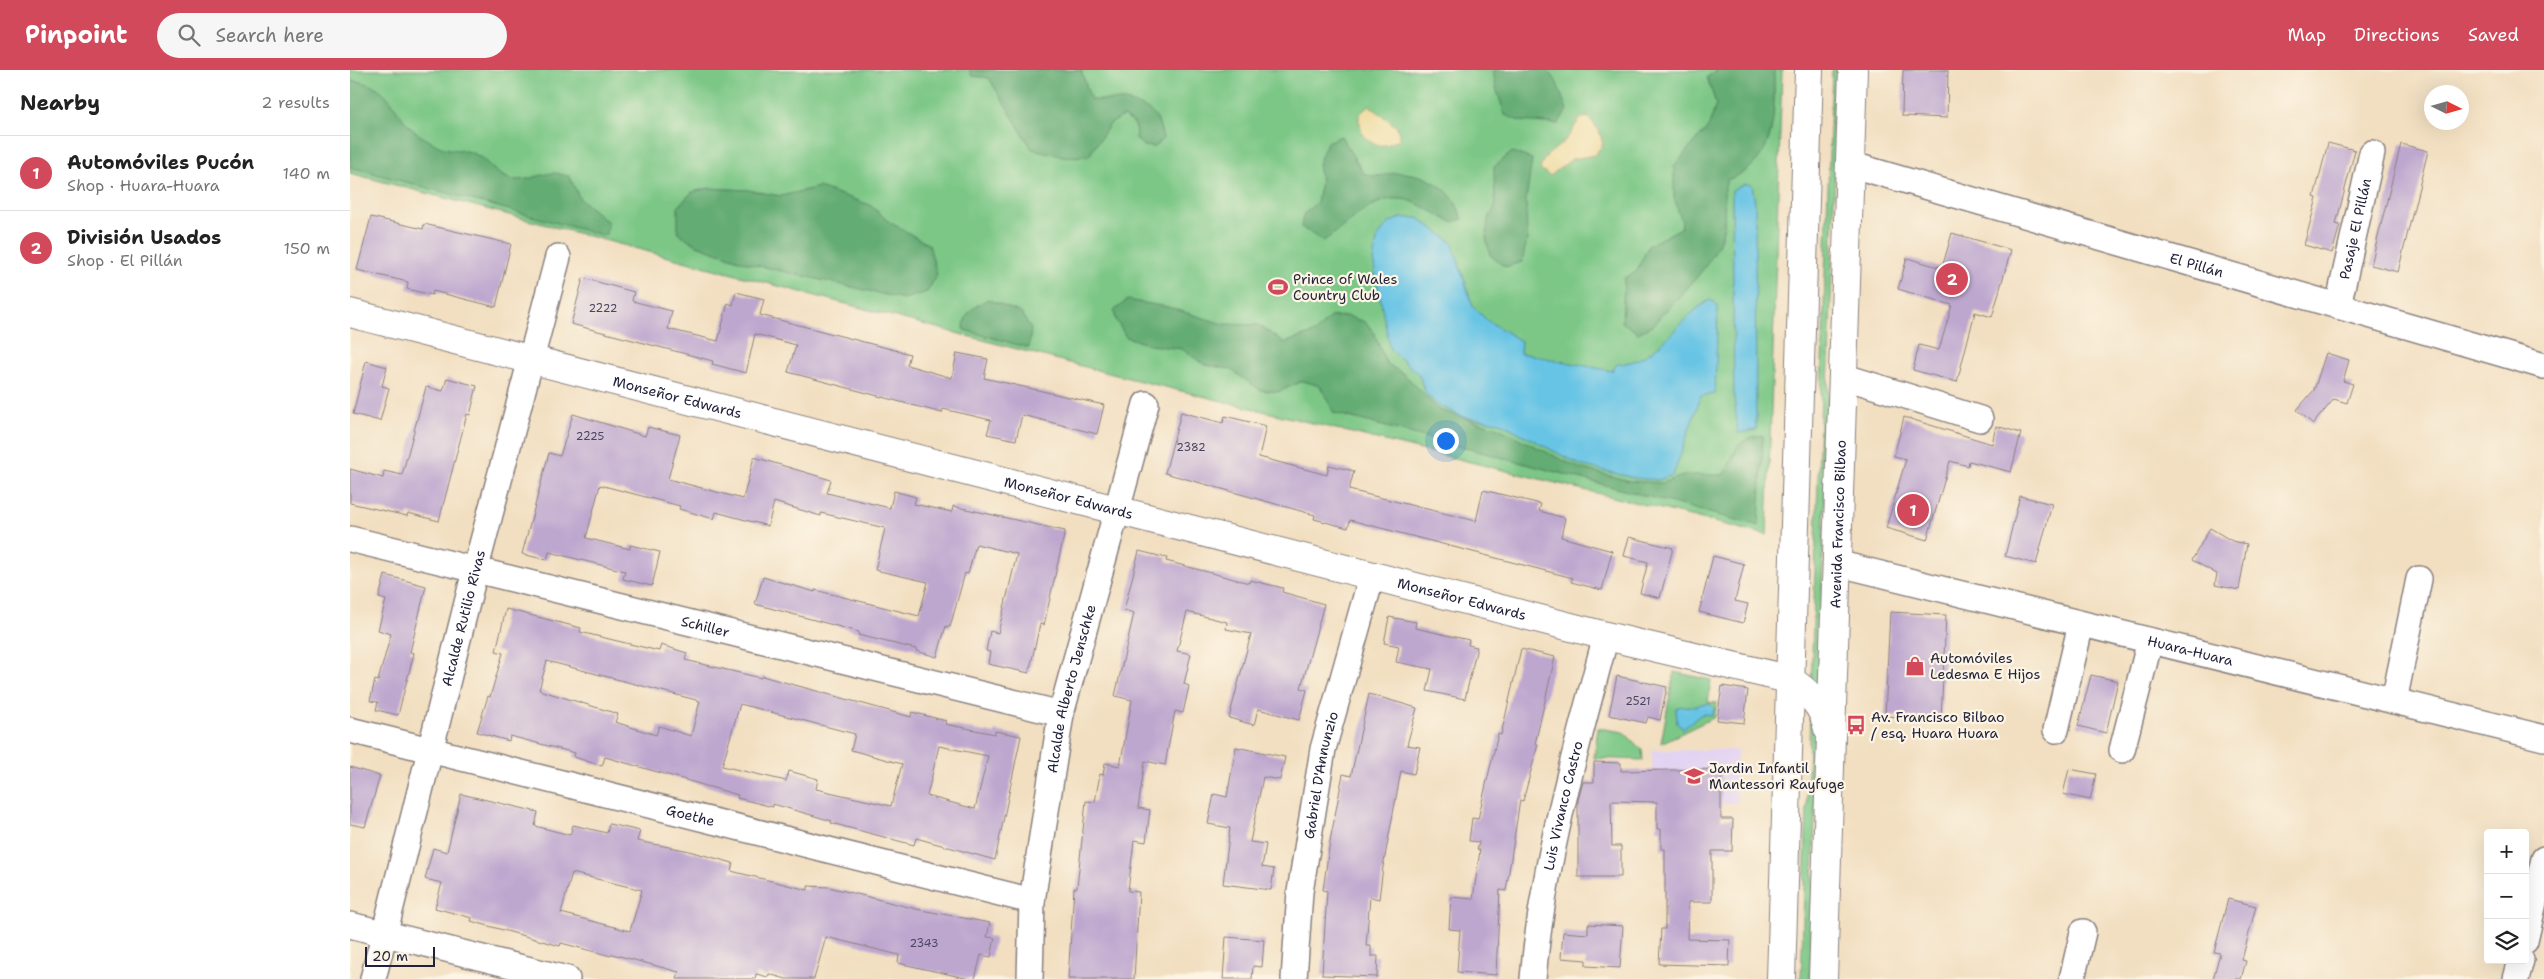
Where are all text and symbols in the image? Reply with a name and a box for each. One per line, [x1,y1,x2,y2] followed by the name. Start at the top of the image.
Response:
[157,13,507,58] search box
[25,19,127,51] text: Pinpoint
[175,21,203,49] icon: search
[215,23,324,48] text: Search here
[2288,23,2326,47] text: Map
[2354,23,2440,47] text: Directions
[2468,23,2519,47] text: Saved
[2424,85,2469,130] north arrow
[20,89,100,117] text: Nearby
[261,92,330,113] text: 2 results
[67,150,254,175] text: Automóviles Pucón
[32,163,40,184] text: 1
[283,163,330,184] text: 140 m
[67,175,220,196] text: Shop · Huara-Huara
[2335,176,2375,281] street label: Pasaje El Pillán
[67,225,221,250] text: División Usados
[30,238,42,259] text: 2
[283,238,330,259] text: 150 m
[2168,249,2226,281] street label: El Pillán
[67,250,183,271] text: Shop · El Pillán
[1936,260,1968,298] pin: 2
[1293,270,1398,304] place label: Prince of Wales Country Club
[1267,276,1289,298] sports icon: Prince of Wales Country Club
[588,301,618,316] house number: 2222
[611,372,744,422] street label: Monseñor Edwards
[1433,428,1459,454] your location
[576,429,605,444] house number: 2225
[1176,440,1206,455] house number: 2382
[1826,440,1850,609] street label: Avenida Francisco Bilbao
[1002,473,1135,523] street label: Monseñor Edwards
[1897,491,1929,529] pin: 1
[438,548,489,688] street label: Alcalde Rutilio Rivas
[1395,574,1528,624] street label: Monseñor Edwards
[1043,602,1100,774] street label: Alcalde Alberto Jenschke
[679,612,732,641] street label: Schiller
[2146,631,2235,670] street label: Huara-Huara
[1930,649,2040,683] place label: Automóviles Ledesma E Hijos
[1904,655,1926,677] shop icon: Automóviles Ledesma E Hijos
[1625,694,1651,709] house number: 2521
[1871,708,2004,742] place label: Av. Francisco Bilbao / esq. Huara Huara
[1300,709,1342,840] street label: Gabriel D'Annunzio
[1845,714,1867,736] bus stop icon: Av. Francisco Bilbao / esq. Huara Huara
[1539,739,1587,872] street label: Luis Vivanco Castro
[1709,759,1845,793] place label: Jardin Infantil Mantessori Rayfuge
[1683,765,1705,787] school or university icon: Jardin Infantil Mantessori Rayfuge
[664,801,717,830] street label: Goethe
[2484,829,2529,964] map controls
[2484,829,2529,874] button: +
[2484,874,2529,919] button: −
[2484,919,2529,964] button: layers
[909,936,939,951] house number: 2343
[365,944,435,967] scale bar
[372,947,408,965] text: 20 m

